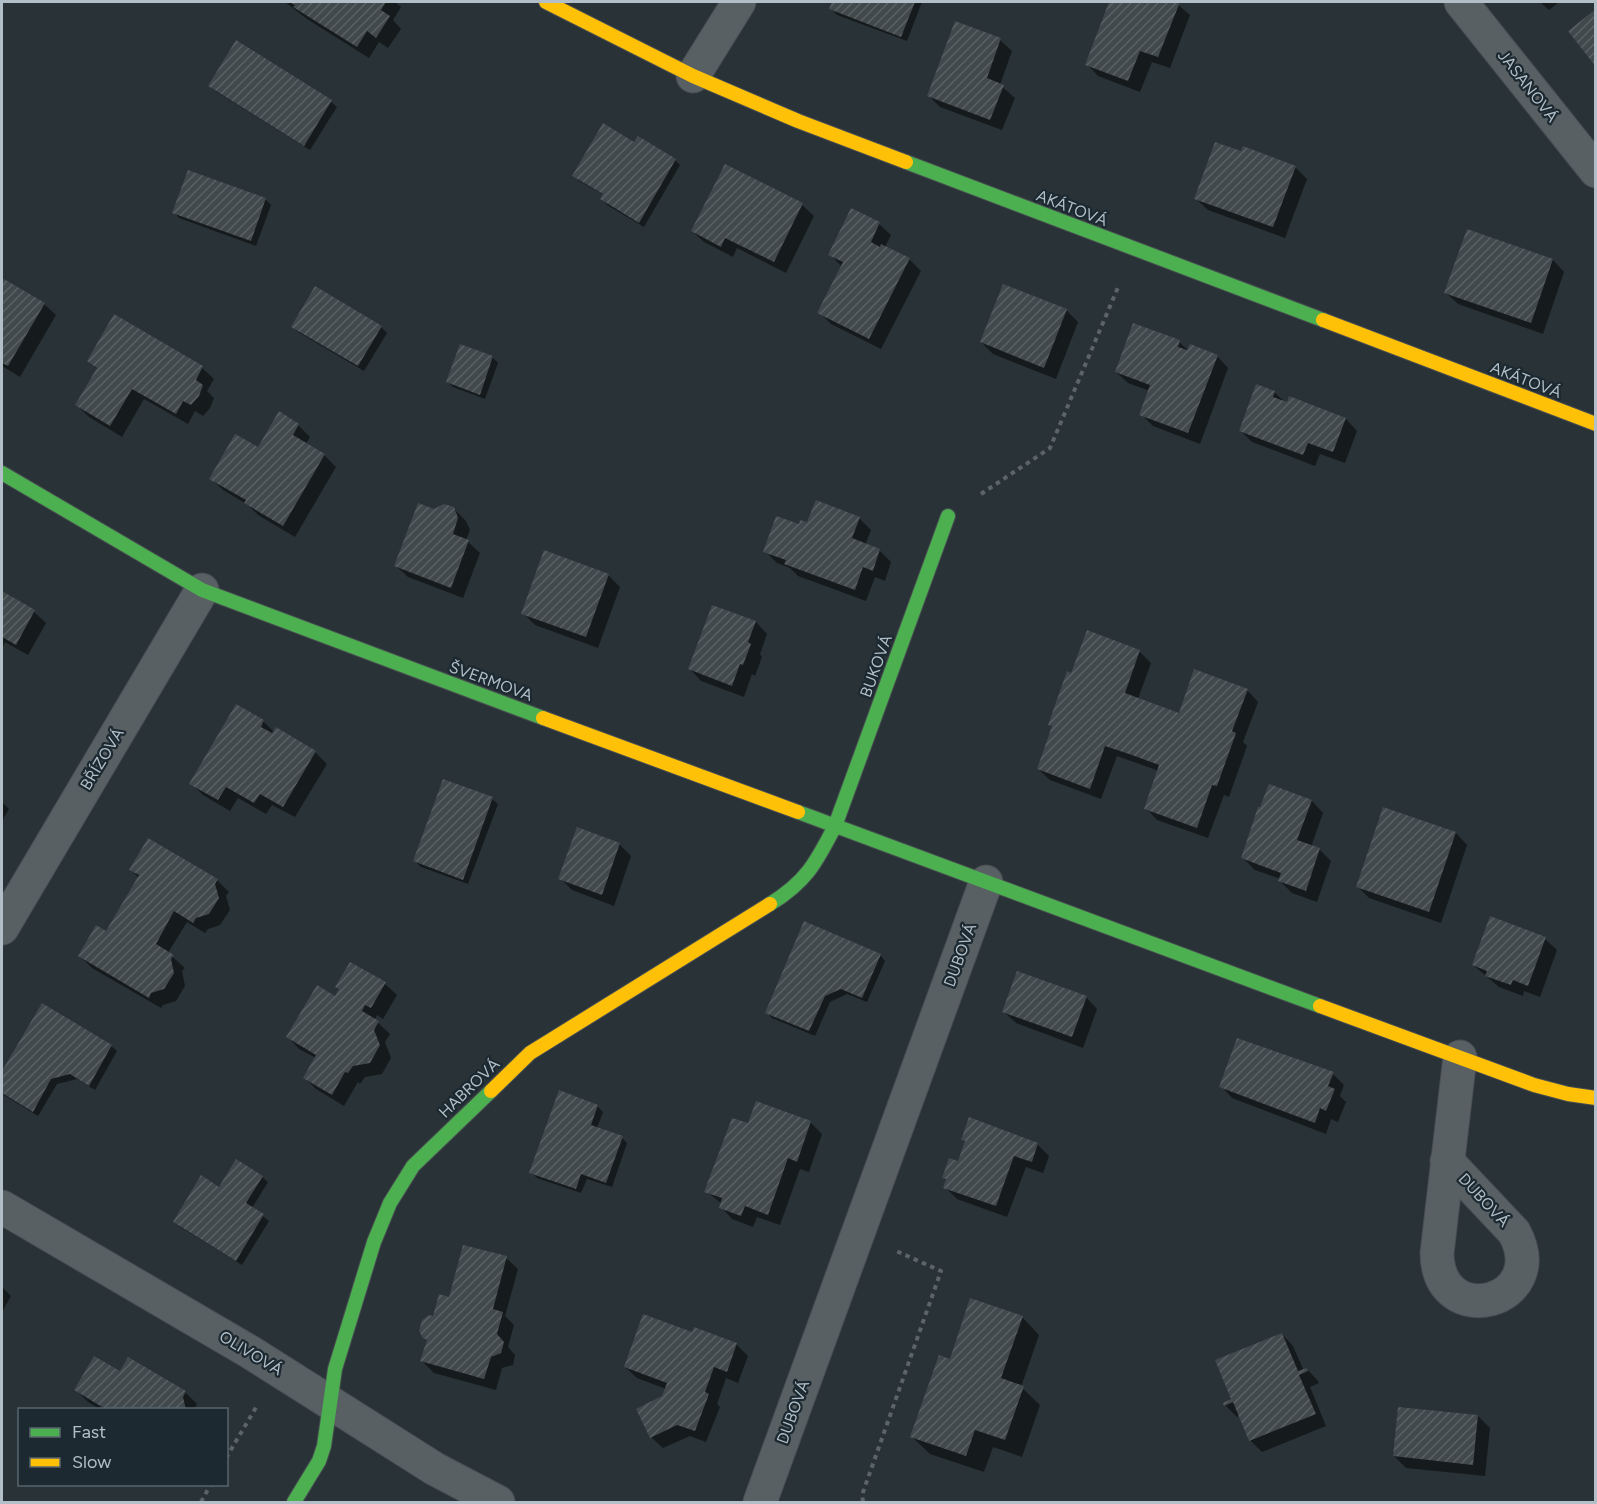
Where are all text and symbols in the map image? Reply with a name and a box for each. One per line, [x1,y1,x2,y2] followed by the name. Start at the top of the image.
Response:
[1494,46,1562,126] street label: JASANOVÁ
[1034,186,1110,230] street label: AKÁTOVÁ
[1488,358,1564,402] street label: AKÁTOVÁ
[856,632,896,700] street label: BUKOVÁ
[447,657,535,705] street label: ŠVERMOVA
[76,725,128,793] street label: BŘÍZOVÁ
[940,920,980,989] street label: DUBOVÁ
[435,1054,503,1122] street label: HABROVÁ
[1454,1169,1514,1231] street label: DUBOVÁ
[216,1327,286,1379] street label: OLIVOVÁ
[773,1377,813,1446] street label: DUBOVÁ
[18,1408,228,1486] legend
[72,1421,106,1443] text: Fast
[72,1451,111,1473] text: Slow

